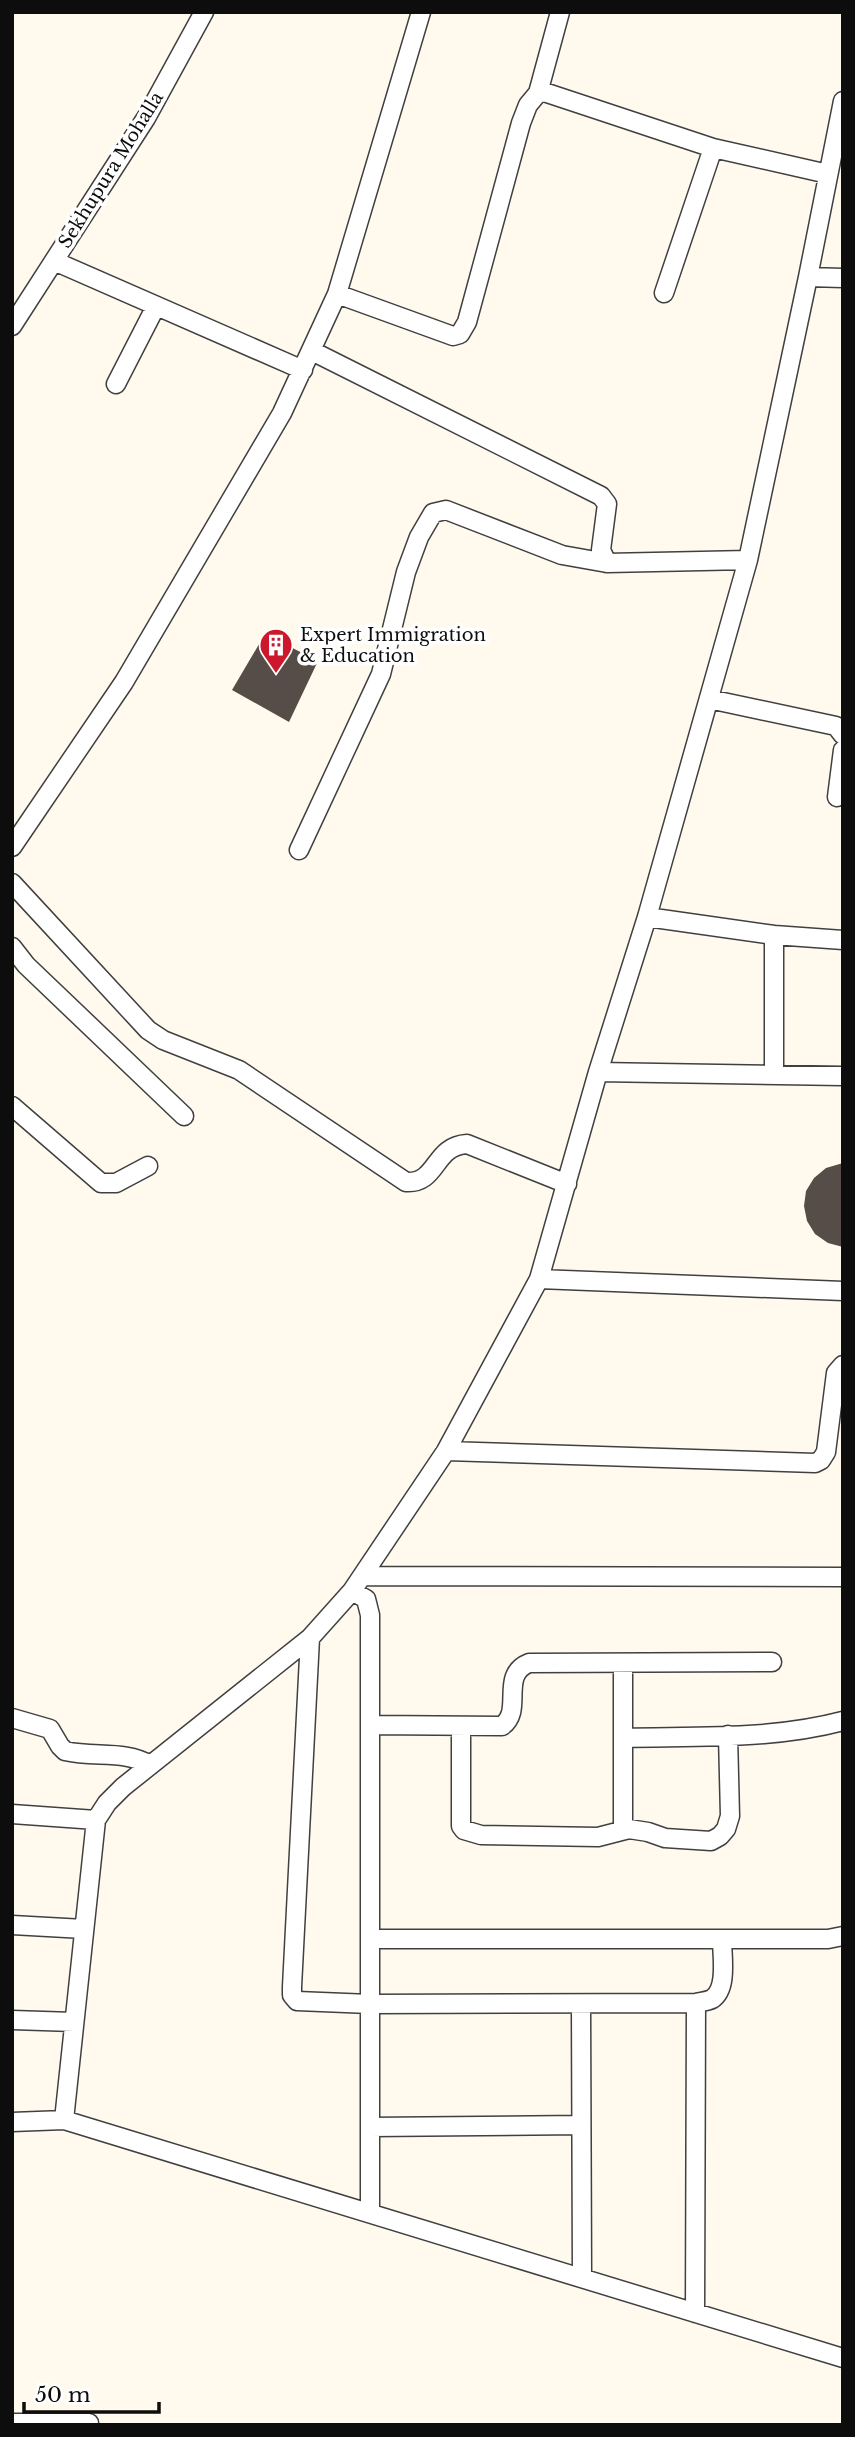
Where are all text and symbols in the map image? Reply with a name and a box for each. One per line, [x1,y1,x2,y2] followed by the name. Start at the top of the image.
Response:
[54,88,168,252] street label: Sekhupura Mohalla
[300,624,486,667] place label: Expert Immigration & Education
[257,626,295,675] building icon: Expert Immigration & Education
[24,2370,159,2414] scale bar
[35,2382,91,2408] text: 50 m

